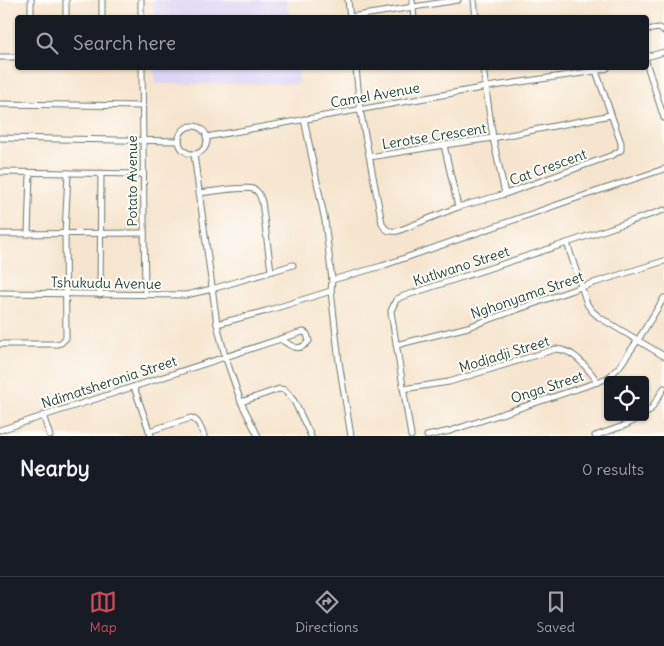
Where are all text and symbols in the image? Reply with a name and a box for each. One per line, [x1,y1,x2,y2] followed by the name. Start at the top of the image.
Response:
[15,15,649,70] search box
[33,29,61,57] icon: search
[73,31,176,55] text: Search here
[329,78,421,112] street label: Camel Avenue
[380,119,488,153] street label: Lerotse Crescent
[123,135,141,227] street label: Potato Avenue
[507,145,589,189] street label: Cat Crescent
[411,242,512,290] street label: Kutlwano Street
[468,267,586,323] street label: Nghonyama Street
[50,273,162,293] street label: Tshukudu Avenue
[457,332,552,376] street label: Modjadji Street
[39,352,179,412] street label: Ndimatsheronia Street
[508,367,586,407] street label: Onga Street
[604,376,649,421] map controls
[604,376,649,421] button: locate
[20,455,90,482] text: Nearby
[582,459,644,479] text: 0 results
[89,588,117,636] tab: Map
[295,588,358,636] tab: Directions
[537,588,575,636] tab: Saved

